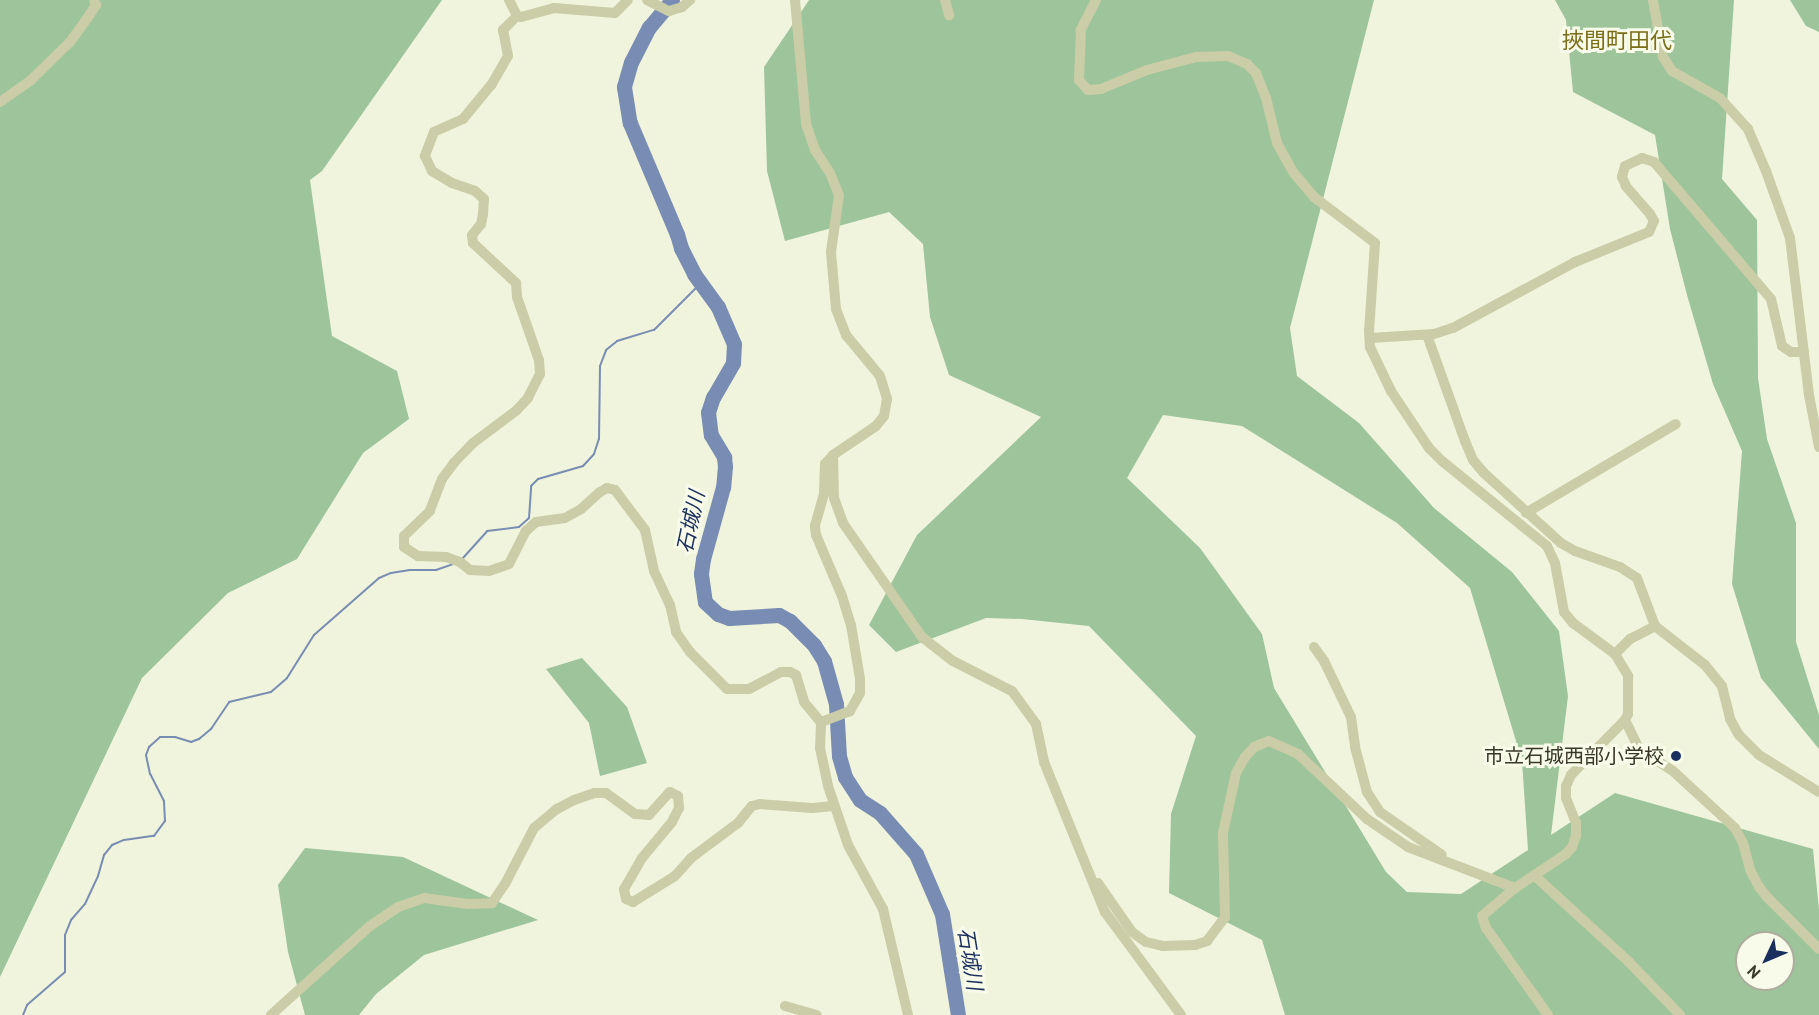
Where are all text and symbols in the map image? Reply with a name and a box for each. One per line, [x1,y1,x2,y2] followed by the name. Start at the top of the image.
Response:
[1562,28,1672,54] district label: 挾間町田代
[672,489,710,555] water label: 石城川
[1484,744,1664,768] place label: 市立石城西部小学校
[1669,749,1683,763] marker: 市立石城西部小学校
[953,926,987,992] water label: 石城川
[1735,931,1795,991] north arrow
[1743,961,1764,983] text: N

